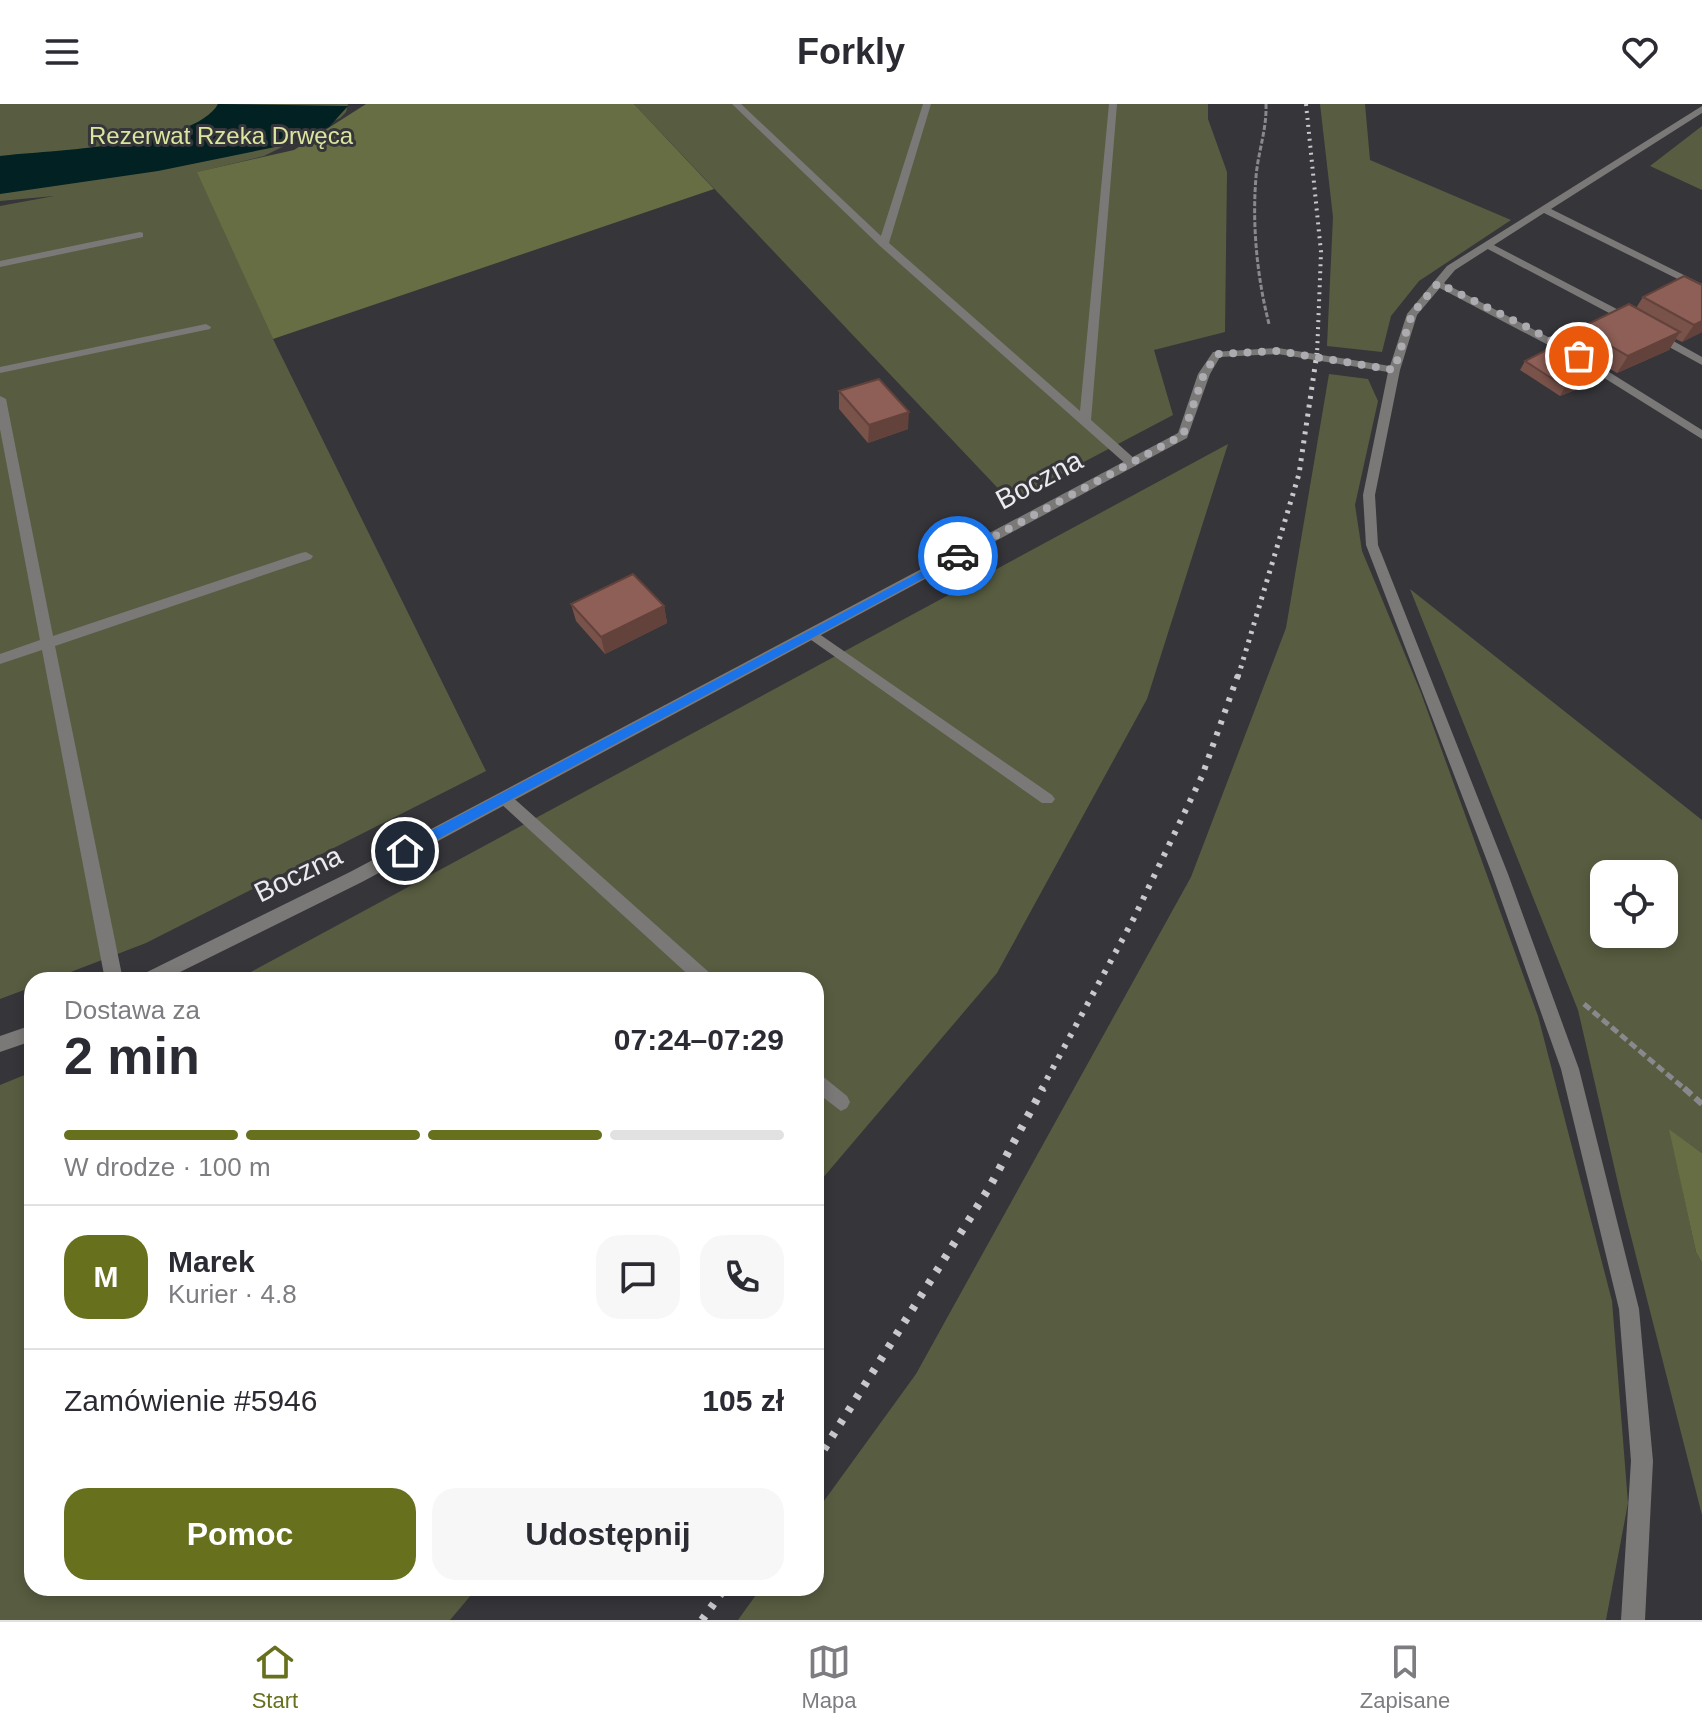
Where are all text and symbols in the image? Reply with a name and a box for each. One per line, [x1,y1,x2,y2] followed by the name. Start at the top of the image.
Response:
[40,30,84,74] icon: menu
[1618,30,1662,74] icon: heart
[797,31,905,72] text: Forkly
[89,122,354,149] park label: Rezerwat Rzeka Drwęca
[1545,322,1613,390] pin
[1557,334,1601,378] icon: bag
[990,444,1088,516] street label: Boczna
[918,516,998,596] courier
[936,534,980,578] icon: car
[371,817,439,885] pin
[383,829,427,873] icon: home
[249,839,347,908] street label: Boczna
[1590,860,1678,948] map controls
[1590,860,1678,948] button: locate
[64,995,200,1025] text: Dostawa za
[614,1023,784,1056] text: 07:24–07:29
[64,1027,200,1085] text: 2 min
[64,1152,271,1182] text: W drodze · 100 m
[596,1235,680,1319] button: chat
[700,1235,784,1319] button: phone
[168,1245,255,1278] text: Marek
[94,1260,119,1293] text: M
[168,1279,297,1309] text: Kurier · 4.8
[64,1384,318,1417] text: Zamówienie #5946
[702,1384,784,1417] text: 105 zł
[64,1488,416,1580] button: Pomoc
[432,1488,784,1580] button: Udostępnij
[252,1640,298,1714] tab: Start
[801,1640,856,1714] tab: Mapa
[1360,1640,1450,1714] tab: Zapisane

